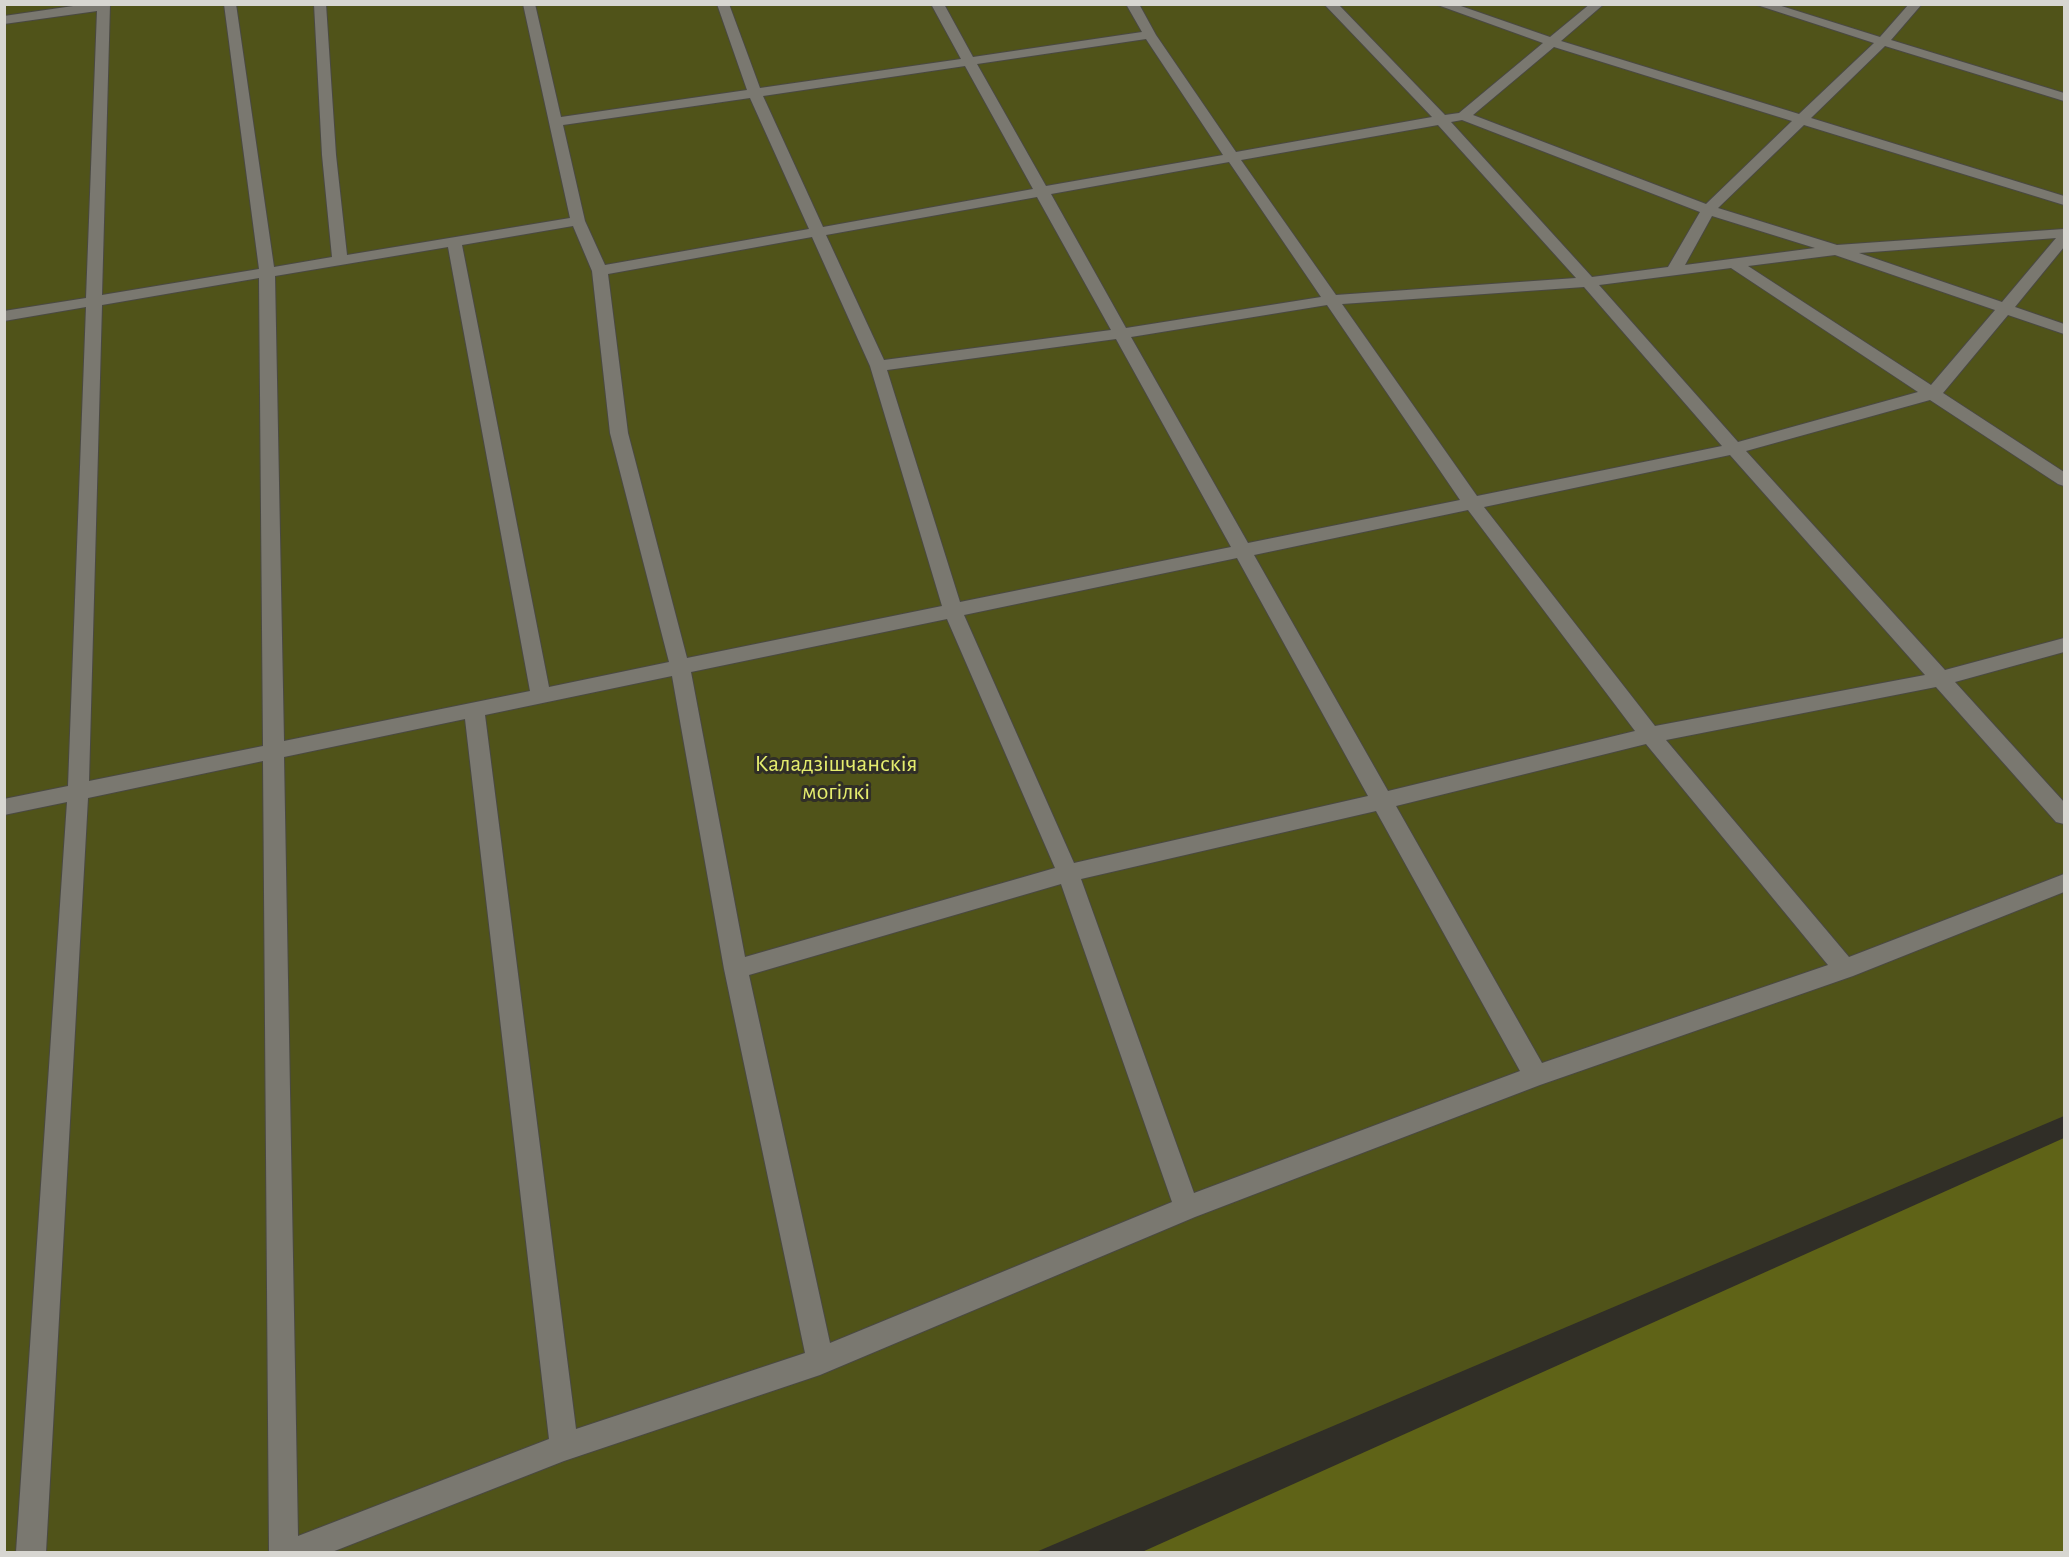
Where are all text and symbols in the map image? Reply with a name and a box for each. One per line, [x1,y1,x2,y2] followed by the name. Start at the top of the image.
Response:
[755,750,917,806] park label: Каладзішчанскія могілкі

